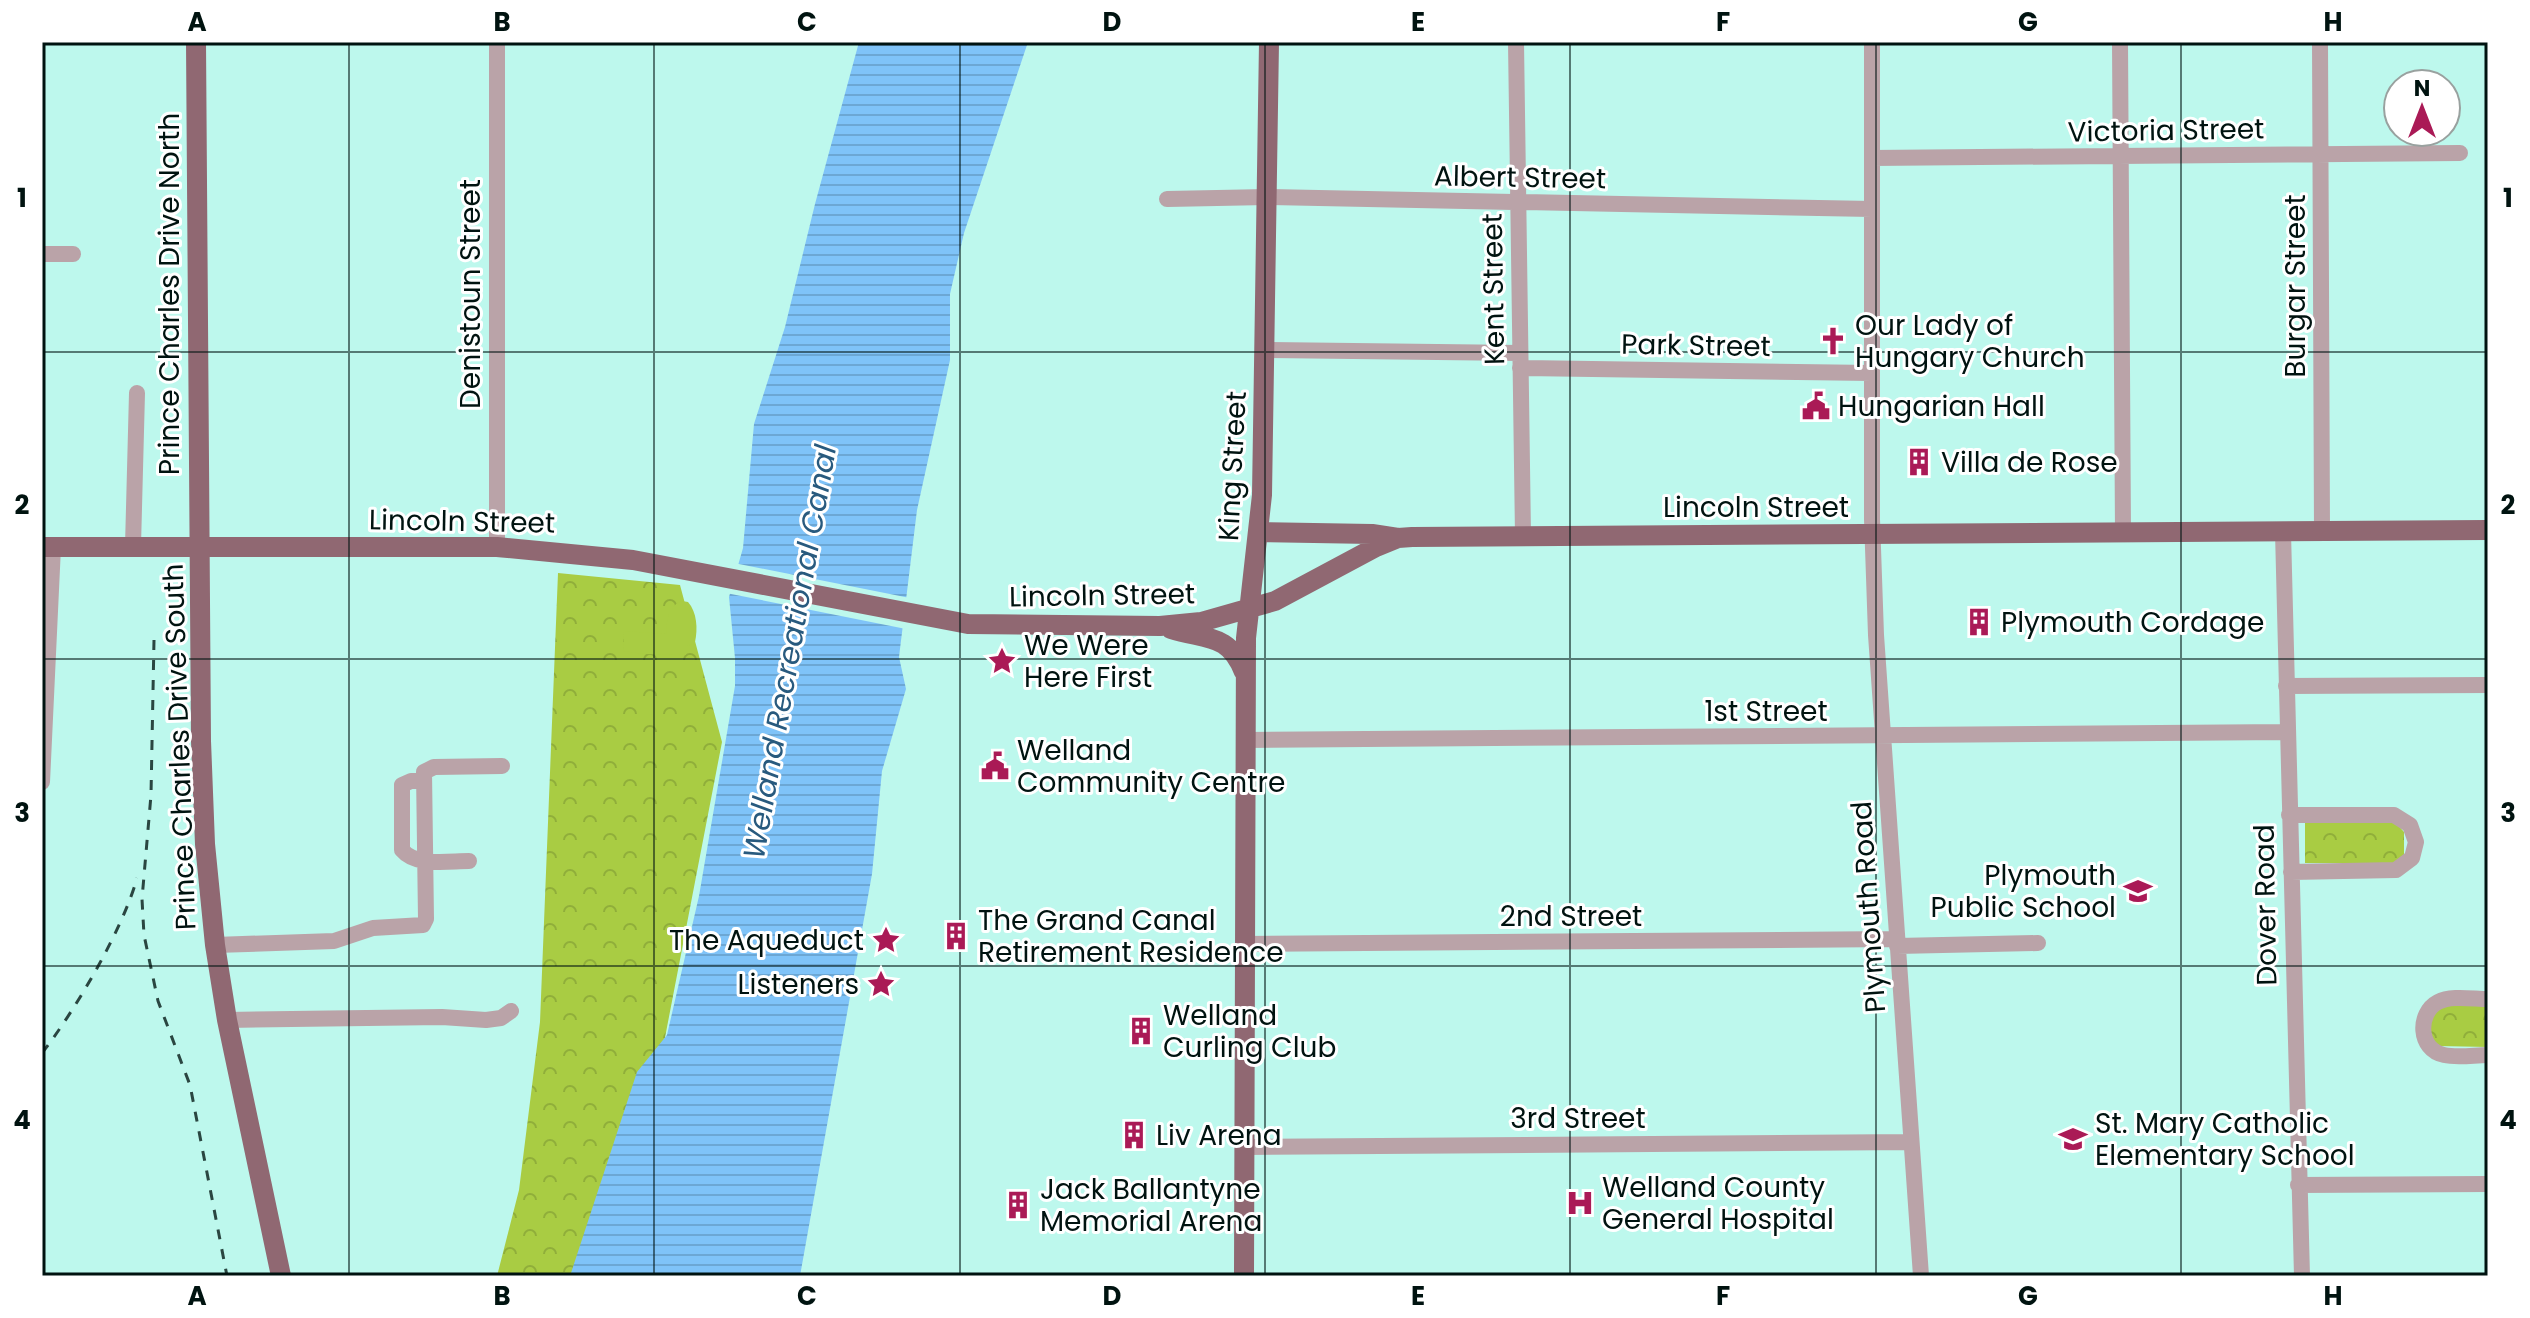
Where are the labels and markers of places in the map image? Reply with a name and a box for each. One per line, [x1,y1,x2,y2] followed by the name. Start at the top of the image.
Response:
[1855,306,2085,377] place label: Our Lady of Hungary Church
[1818,326,1848,356] church icon: Our Lady of Hungary Church
[1838,387,2045,426] place label: Hungarian Hall
[1801,391,1831,421] public building icon: Hungarian Hall
[1941,443,2118,482] place label: Villa de Rose
[1904,447,1934,477] building icon: Villa de Rose
[2001,603,2264,642] place label: Plymouth Cordage
[1964,607,1994,637] building icon: Plymouth Cordage
[1024,626,1152,697] place label: We Were Here First
[987,646,1017,676] place icon: We Were Here First
[1017,731,1285,802] place label: Welland Community Centre
[980,751,1010,781] public building icon: Welland Community Centre
[1931,856,2116,927] place label: Plymouth Public School
[2123,876,2153,906] school or university icon: Plymouth Public School
[978,901,1284,972] place label: The Grand Canal Retirement Residence
[669,921,864,960] place label: The Aqueduct
[941,921,971,951] building icon: The Grand Canal Retirement Residence
[871,925,901,955] place icon: The Aqueduct
[738,965,859,1004] place label: Listeners
[866,969,896,999] place icon: Listeners
[1163,996,1336,1067] place label: Welland Curling Club
[1126,1016,1156,1046] building icon: Welland Curling Club
[2095,1104,2355,1175] place label: St. Mary Catholic Elementary School
[1156,1116,1282,1155] place label: Liv Arena
[1119,1120,1149,1150] building icon: Liv Arena
[2058,1124,2088,1154] school or university icon: St. Mary Catholic Elementary School
[1602,1168,1834,1239] place label: Welland County General Hospital
[1040,1170,1262,1241] place label: Jack Ballantyne Memorial Arena
[1565,1188,1595,1218] hospital icon: Welland County General Hospital
[1003,1190,1033,1220] building icon: Jack Ballantyne Memorial Arena

